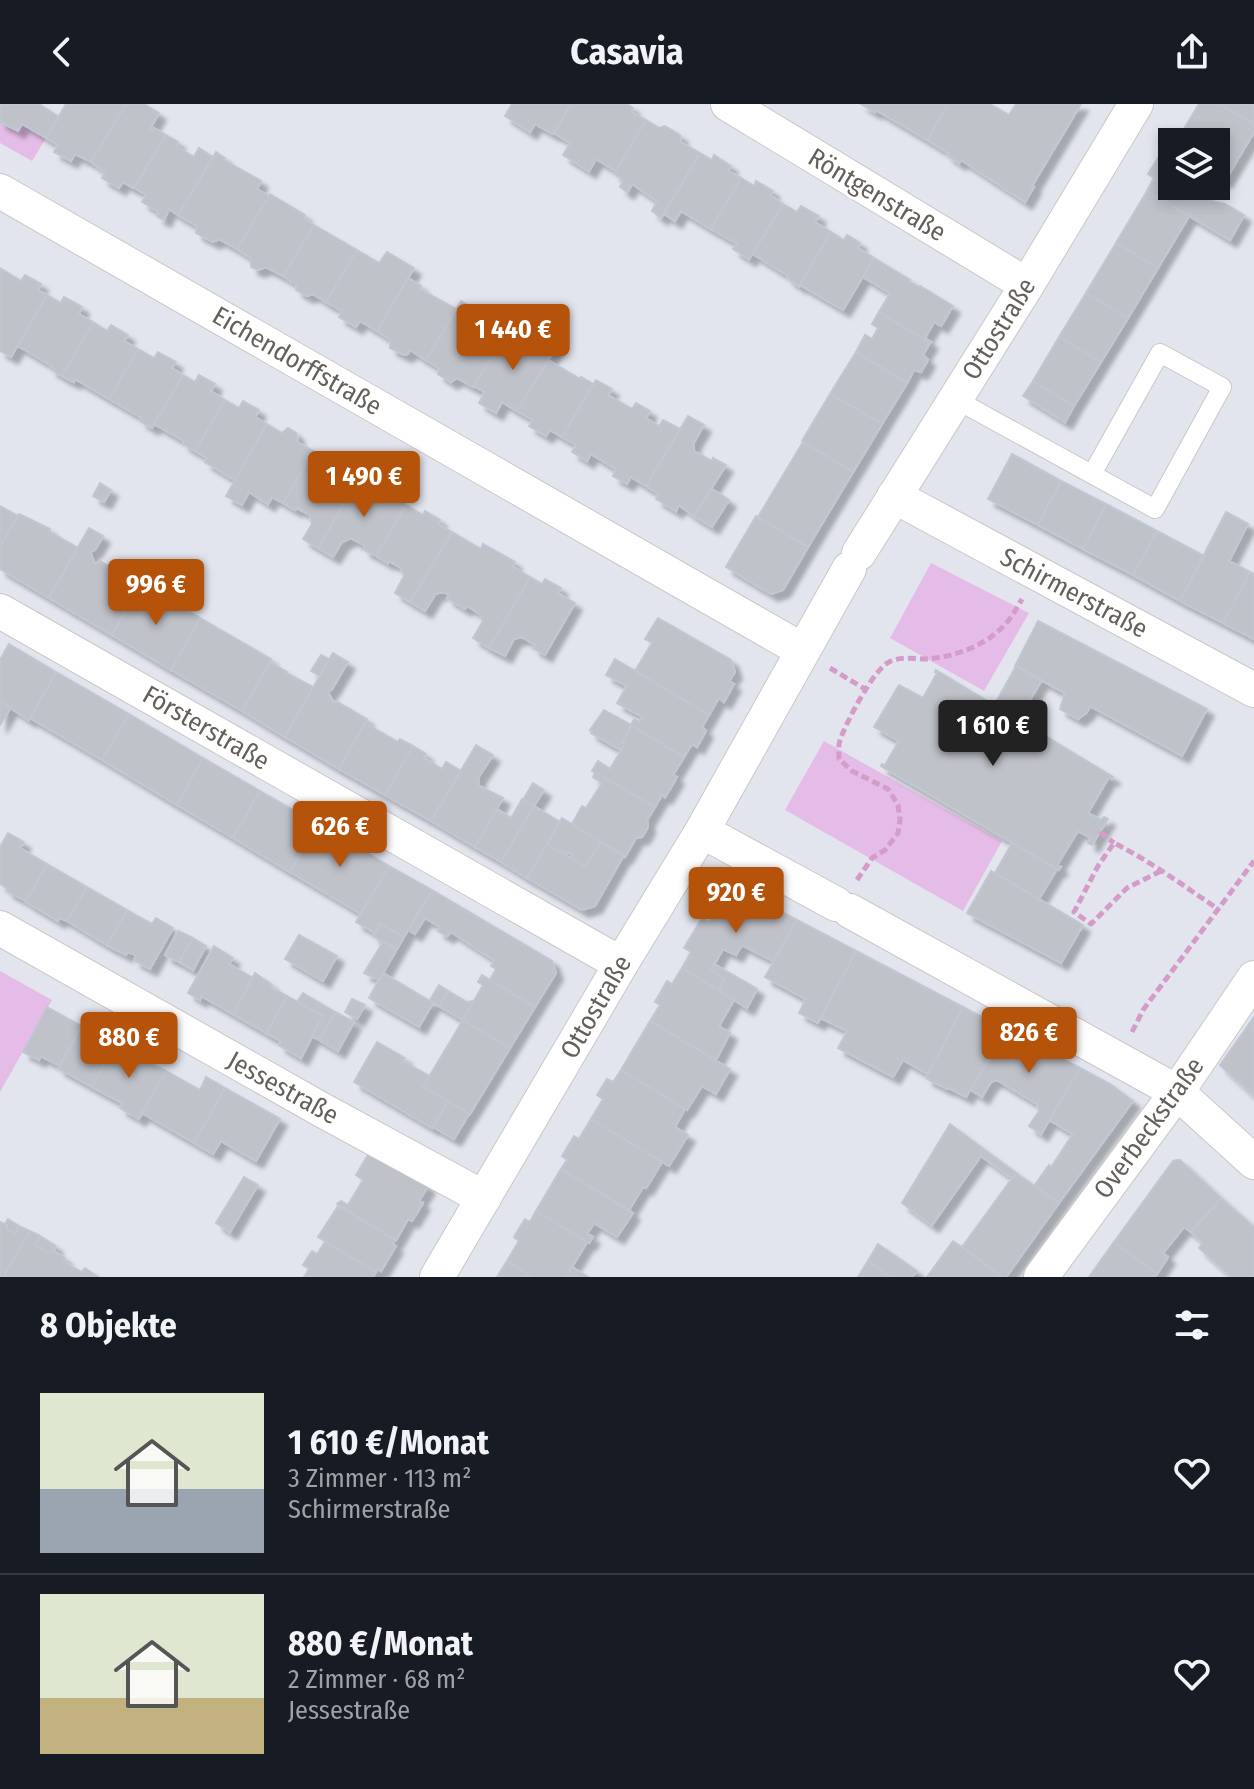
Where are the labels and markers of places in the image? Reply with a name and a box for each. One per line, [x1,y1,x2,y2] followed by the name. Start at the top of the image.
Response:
[439,304,587,372] pin: 1 440 €
[290,451,438,519] pin: 1 490 €
[100,559,212,627] pin: 996 €
[919,700,1067,768] pin: 1 610 €
[284,801,396,869] pin: 626 €
[680,867,792,935] pin: 920 €
[973,1007,1085,1075] pin: 826 €
[73,1012,185,1080] pin: 880 €

